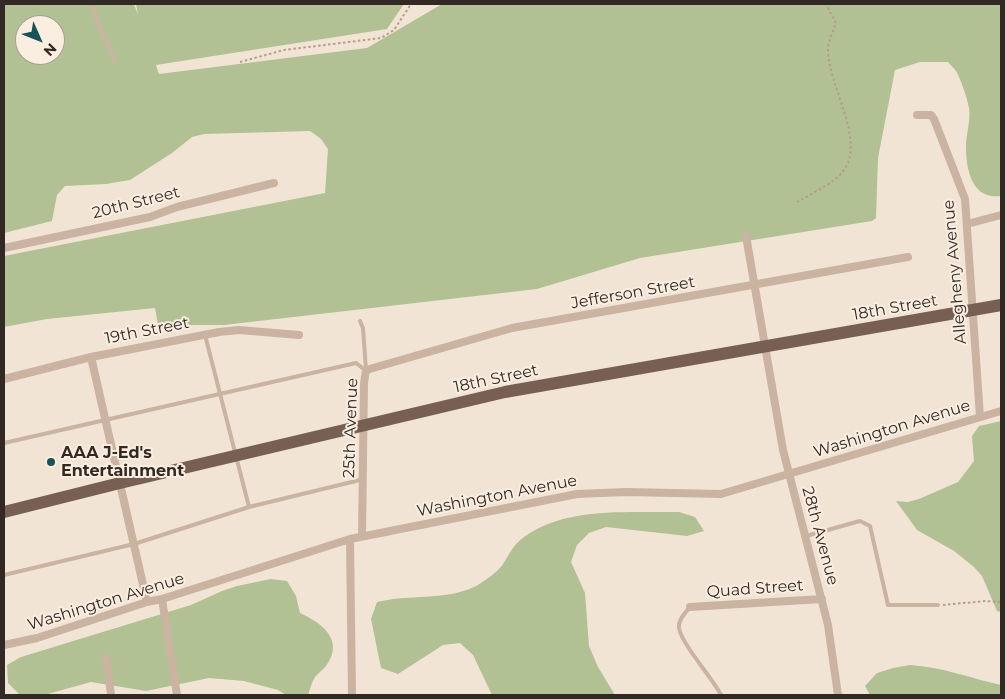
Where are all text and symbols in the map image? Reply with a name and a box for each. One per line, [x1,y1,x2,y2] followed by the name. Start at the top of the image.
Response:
[15,15,65,65] north arrow
[40,39,60,60] text: N
[90,183,182,223] street label: 20th Street
[939,199,971,345] street label: Allegheny Avenue
[569,273,697,313] street label: Jefferson Street
[851,291,939,325] street label: 18th Street
[103,313,191,349] street label: 19th Street
[452,361,540,397] street label: 18th Street
[340,378,362,478] street label: 25th Avenue
[811,396,973,462] street label: Washington Avenue
[61,443,184,481] place label: AAA J-Ed's Entertainment
[45,456,57,468] marker: AAA J-Ed's Entertainment
[415,471,579,521] street label: Washington Avenue
[798,485,842,587] street label: 28th Avenue
[25,569,187,635] street label: Washington Avenue
[706,576,804,602] street label: Quad Street

